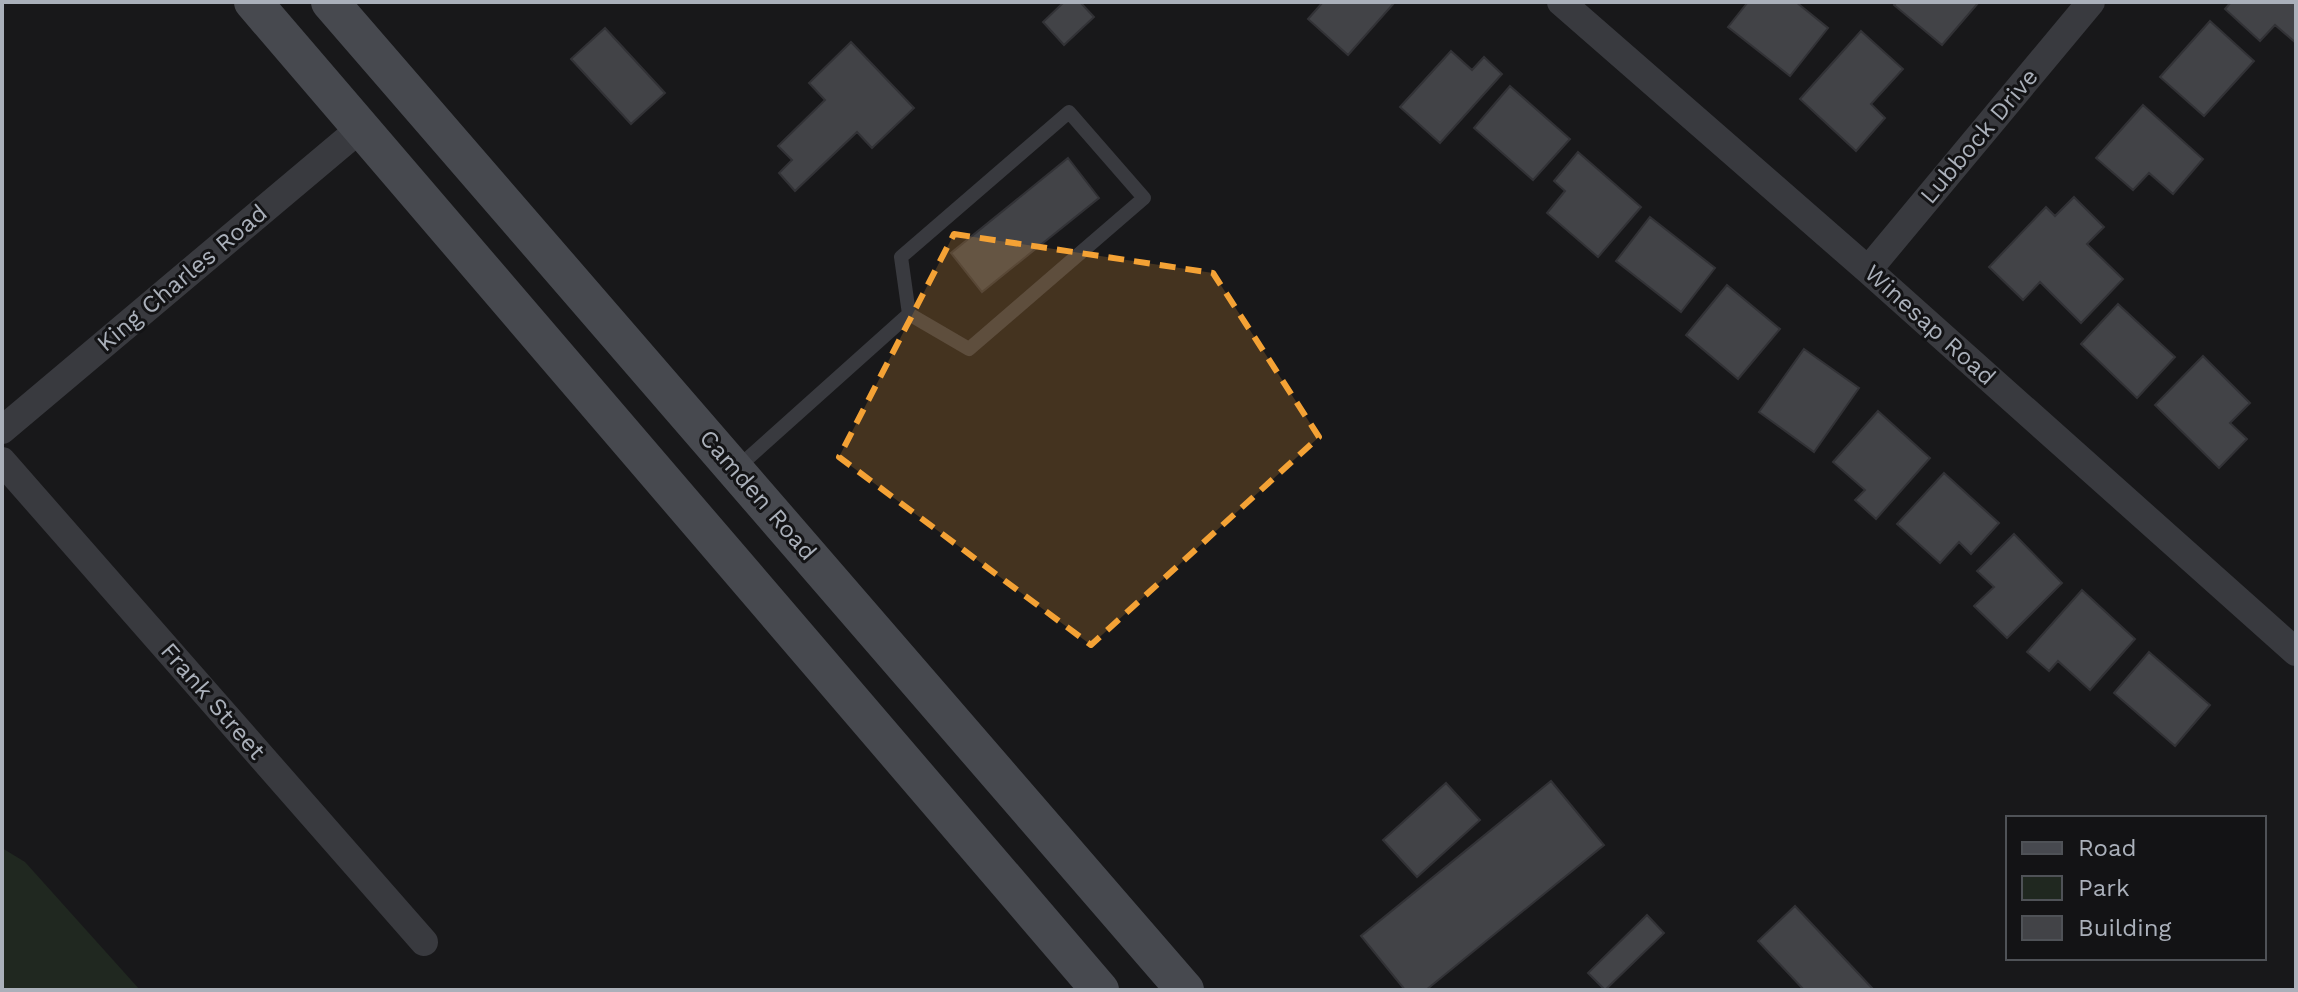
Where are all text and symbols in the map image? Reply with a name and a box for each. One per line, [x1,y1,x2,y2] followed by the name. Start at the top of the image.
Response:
[1914,63,2044,209] street label: Lubbock Drive
[91,199,273,357] street label: King Charles Road
[1859,259,2001,391] street label: Winesap Road
[694,424,822,566] street label: Camden Road
[155,637,271,765] street label: Frank Street
[2006,816,2266,960] legend
[2078,834,2137,862] text: Road
[2078,874,2130,902] text: Park
[2078,914,2171,942] text: Building

